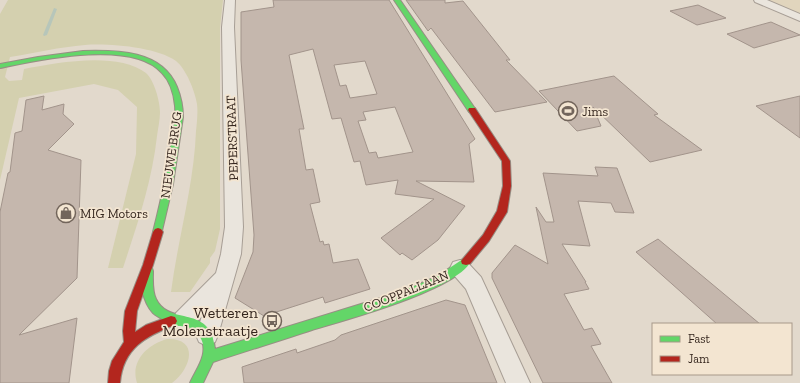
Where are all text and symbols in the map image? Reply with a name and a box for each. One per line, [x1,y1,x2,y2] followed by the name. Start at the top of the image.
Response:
[223,95,241,181] street label: PEPERSTRAAT
[557,100,579,122] sports icon: Jims
[582,104,609,119] place label: Jims
[157,111,185,199] street label: NIEUWE BRUG
[55,202,77,224] shop icon: MIG Motors
[80,206,148,221] place label: MIG Motors
[361,267,451,315] street label: COOPPALLAAN
[162,303,259,340] place label: Wetteren Molenstraatje
[261,310,283,332] bus stop icon: Wetteren Molenstraatje
[652,323,792,375] legend
[688,332,711,346] text: Fast
[688,352,710,366] text: Jam

